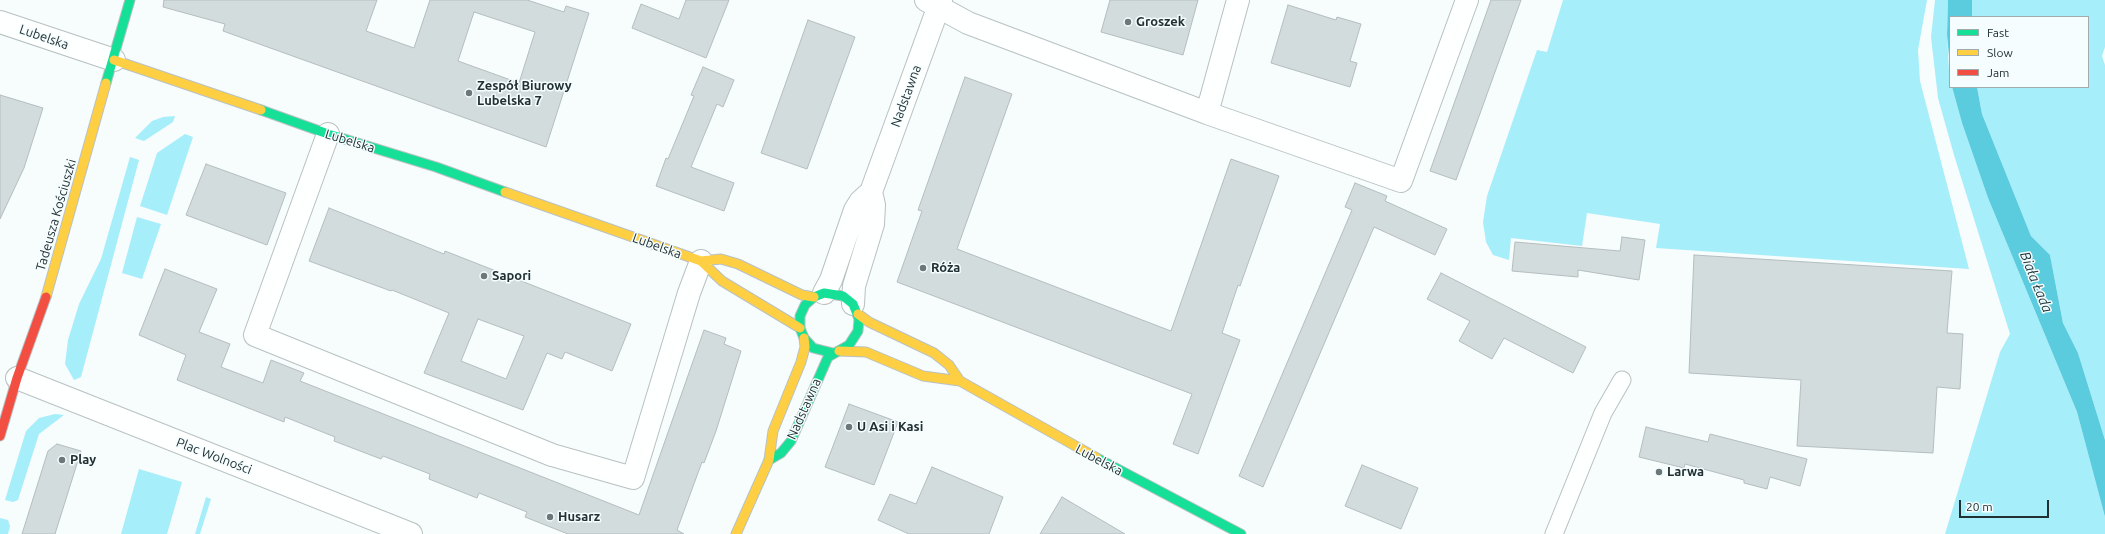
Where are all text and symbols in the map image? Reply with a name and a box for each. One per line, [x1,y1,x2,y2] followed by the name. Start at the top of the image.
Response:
[1136,14,1185,30] place label: Groszek
[1949,16,2089,88] legend
[1123,17,1133,27] marker: Groszek
[17,21,71,53] street label: Lubelska
[1987,26,2009,39] text: Fast
[1987,46,2013,59] text: Slow
[888,63,924,129] street label: Nadstawna
[1987,66,2009,79] text: Jam
[477,78,572,109] place label: Zespół Biurowy Lubelska 7
[464,88,474,98] marker: Zespół Biurowy Lubelska 7
[323,126,377,156] street label: Lubelska
[33,157,79,273] street label: Tadeusza Kościuszki
[630,230,684,262] street label: Lubelska
[2016,249,2056,315] water label: Biała Łada
[931,260,960,276] place label: Róża
[918,263,928,273] marker: Róża
[492,268,531,284] place label: Sapori
[479,271,489,281] marker: Sapori
[784,376,824,442] street label: Nadstawna
[857,419,923,435] place label: U Asi i Kasi
[844,422,854,432] marker: U Asi i Kasi
[174,434,254,478] street label: Plac Wolności
[1073,441,1125,479] street label: Lubelska
[70,452,96,468] place label: Play
[57,455,67,465] marker: Play
[1667,464,1704,480] place label: Larwa
[1654,467,1664,477] marker: Larwa
[1961,492,2051,518] scale bar
[1966,500,1993,513] text: 20 m
[558,509,600,525] place label: Husarz
[545,512,555,522] marker: Husarz

